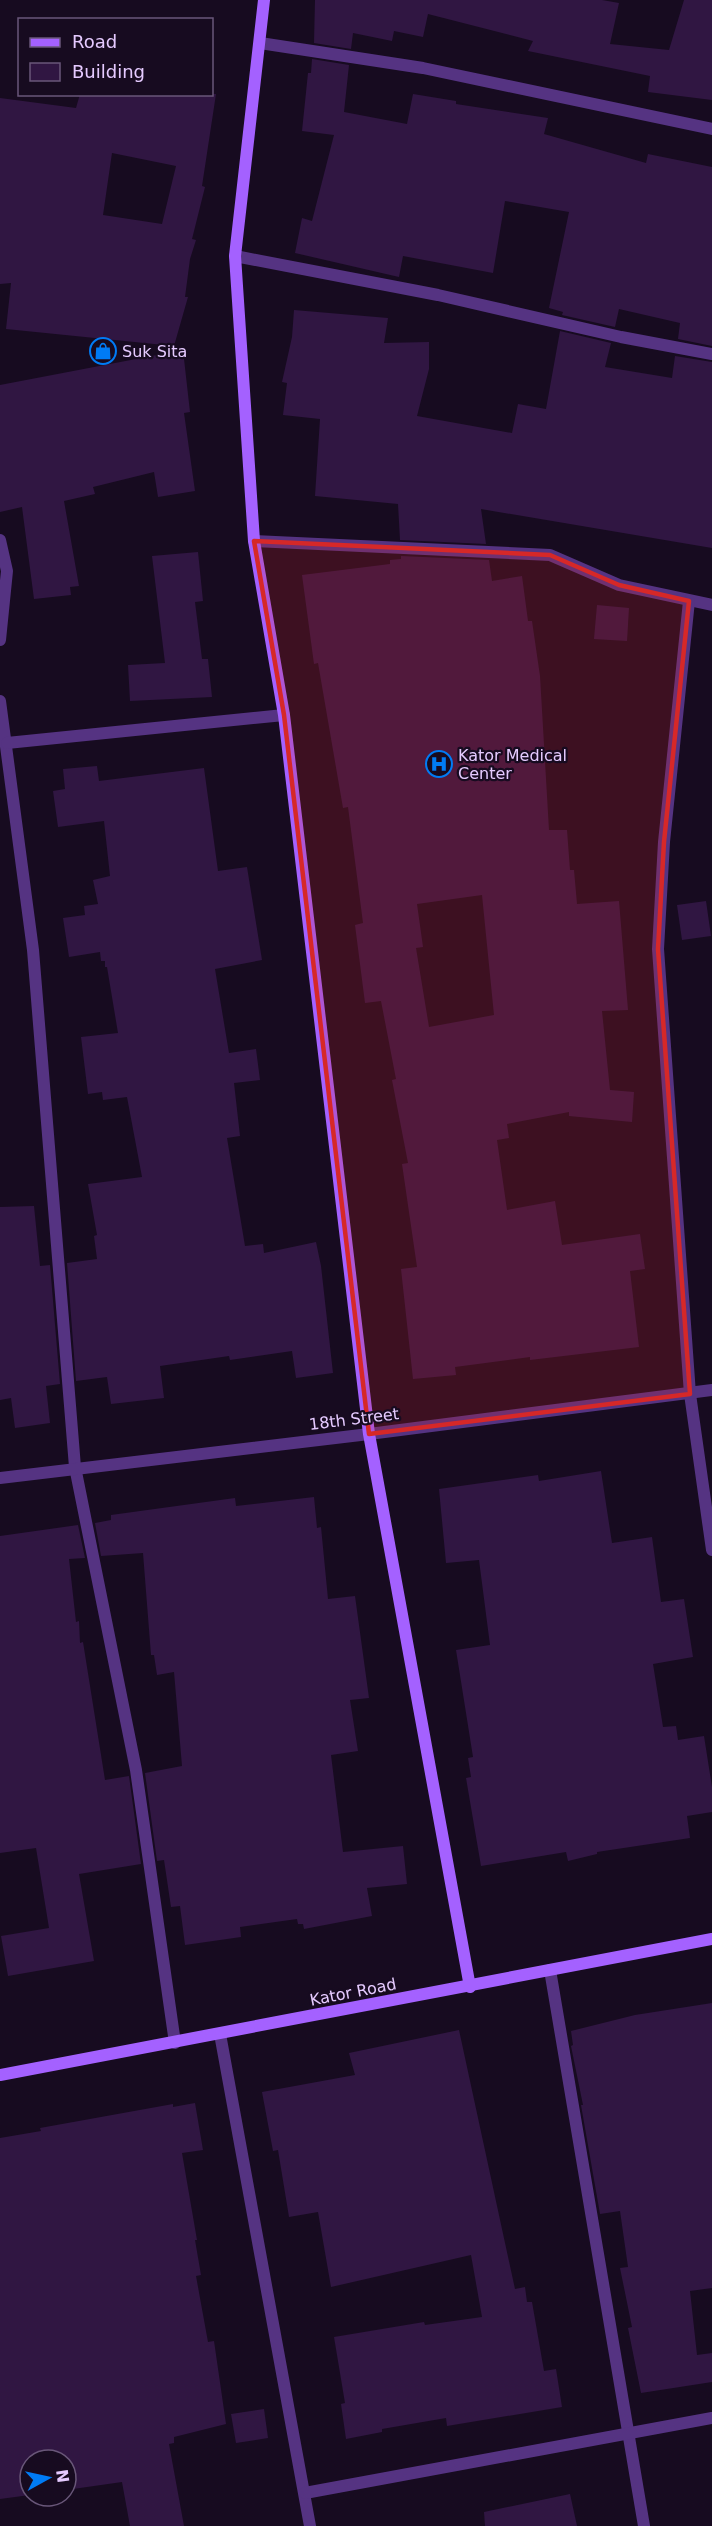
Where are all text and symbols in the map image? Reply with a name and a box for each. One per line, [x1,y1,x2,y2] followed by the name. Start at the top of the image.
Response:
[18,18,213,96] legend
[72,31,117,52] text: Road
[72,61,145,82] text: Building
[88,336,118,366] shop icon: Suk Sita
[122,342,187,361] place label: Suk Sita
[458,746,567,783] place label: Kator Medical Center
[424,749,454,779] hospital icon: Kator Medical Center
[308,1404,400,1434] street label: 18th Street
[308,1974,398,2010] street label: Kator Road
[18,2448,78,2508] north arrow
[52,2468,73,2484] text: N

